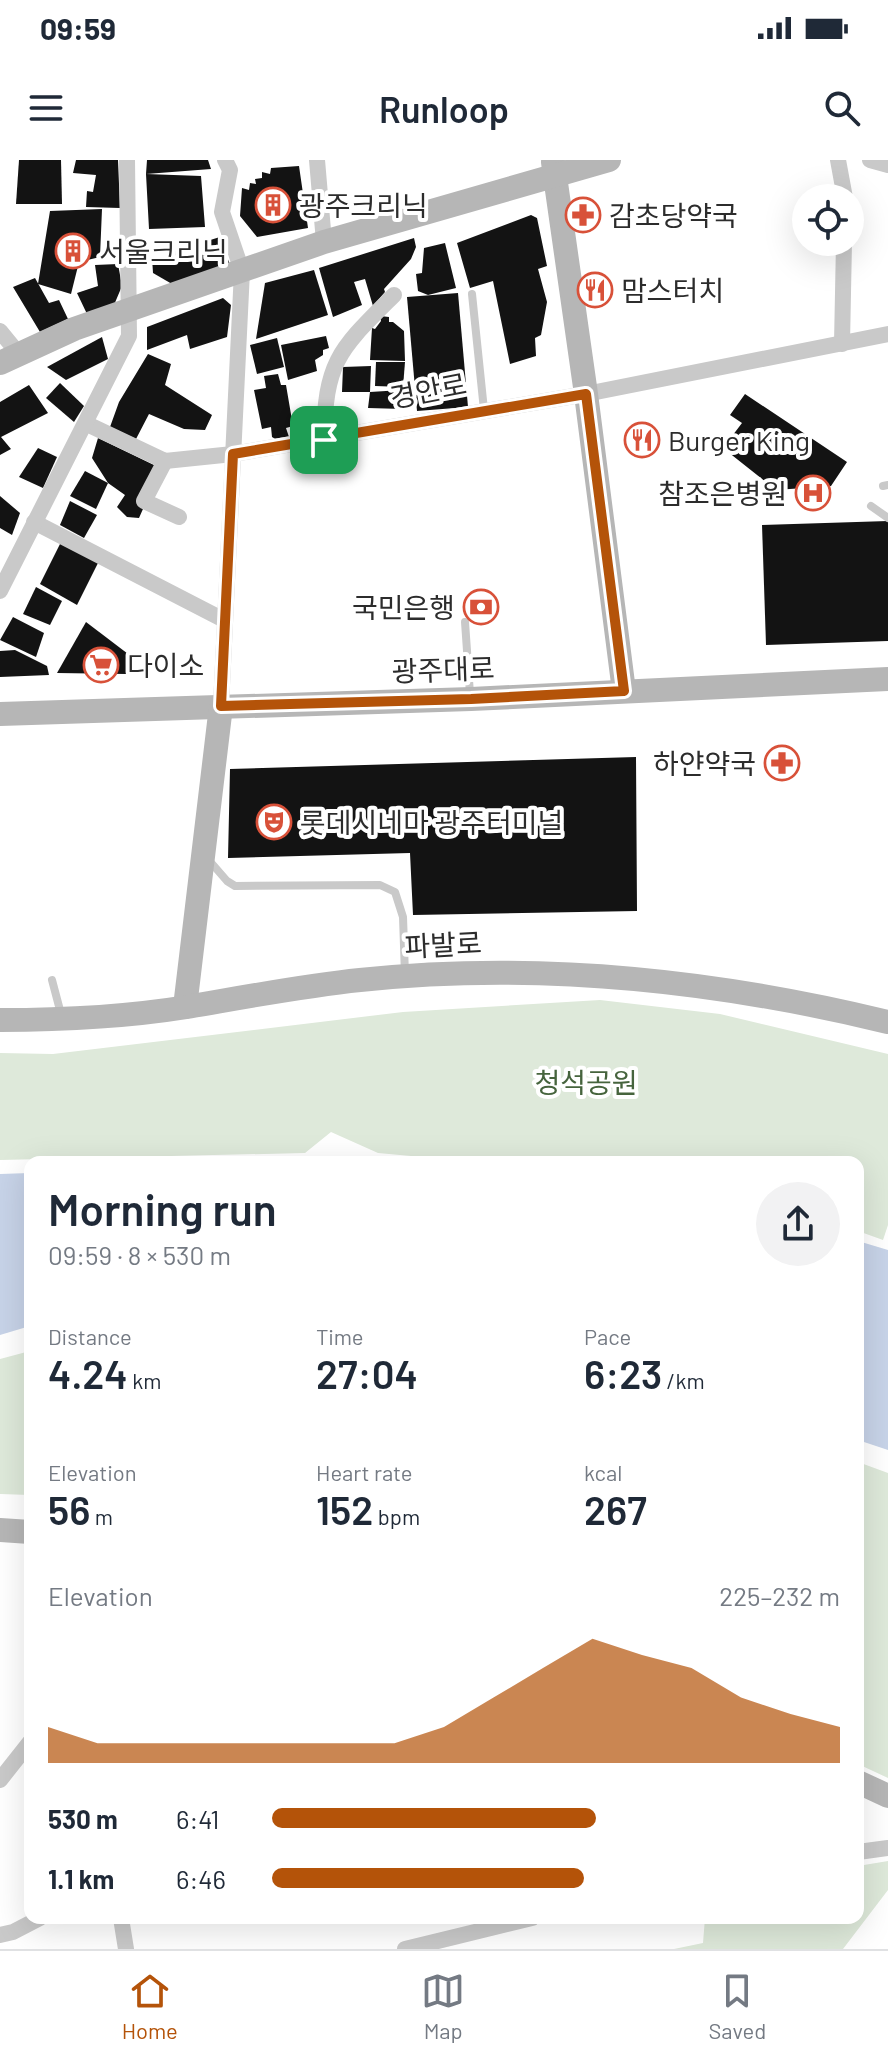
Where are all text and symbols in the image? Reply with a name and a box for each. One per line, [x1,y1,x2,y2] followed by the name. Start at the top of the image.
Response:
[40,10,116,46] text: 09:59
[24,86,68,130] icon: menu
[820,86,864,130] icon: search
[379,87,509,130] text: Runloop
[792,184,864,256] map controls
[792,184,864,256] button: locate
[254,186,292,224] building icon: 광주크리닉
[299,188,428,222] place label: 광주크리닉
[564,196,602,234] pharmacy icon: 감초당약국
[609,198,738,232] place label: 감초당약국
[54,232,92,270] building icon: 서울크리닉
[99,234,228,268] place label: 서울크리닉
[576,271,614,309] restaurant icon: 맘스터치
[621,273,724,307] place label: 맘스터치
[387,366,469,414] street label: 경안로
[290,406,358,474] pin
[302,418,346,462] icon: arrive
[623,421,661,459] restaurant icon: Burger King
[668,423,810,457] place label: Burger King
[794,474,832,512] hospital icon: 참조은병원
[658,476,787,510] place label: 참조은병원
[462,588,500,626] bank icon: 국민은행
[352,590,455,624] place label: 국민은행
[82,646,120,684] supermarket icon: 다이소
[127,648,204,682] place label: 다이소
[391,650,495,688] street label: 광주대로
[763,744,801,782] pharmacy icon: 하얀약국
[653,746,756,780] place label: 하얀약국
[255,803,293,841] theatre icon: 롯데시네마 광주터미널
[300,805,563,839] place label: 롯데시네마 광주터미널
[404,925,482,963] street label: 파발로
[534,1065,638,1099] park label: 청석공원
[48,1182,277,1235] text: Morning run
[756,1182,840,1266] button: share
[48,1239,231,1270] text: 09:59 · 8 × 530 m
[48,1323,132,1349] text: Distance
[316,1323,364,1349] text: Time
[584,1323,631,1349] text: Pace
[48,1349,128,1397] text: 4.24
[316,1349,418,1397] text: 27:04
[584,1349,662,1397] text: 6:23
[128,1367,161,1393] text: km
[662,1367,705,1393] text: /km
[48,1459,137,1485] text: Elevation
[316,1459,413,1485] text: Heart rate
[584,1459,622,1485] text: kcal
[48,1485,90,1533] text: 56
[316,1485,373,1533] text: 152
[584,1485,647,1533] text: 267
[90,1503,113,1529] text: m
[373,1503,420,1529] text: bpm
[48,1580,153,1611] text: Elevation
[719,1580,840,1611] text: 225–232 m
[48,1803,118,1834] text: 530 m
[176,1803,219,1834] text: 6:41
[48,1863,114,1894] text: 1.1 km
[176,1863,226,1894] text: 6:46
[122,1969,178,2043] tab: Home
[421,1969,465,2043] tab: Map
[709,1969,766,2043] tab: Saved

